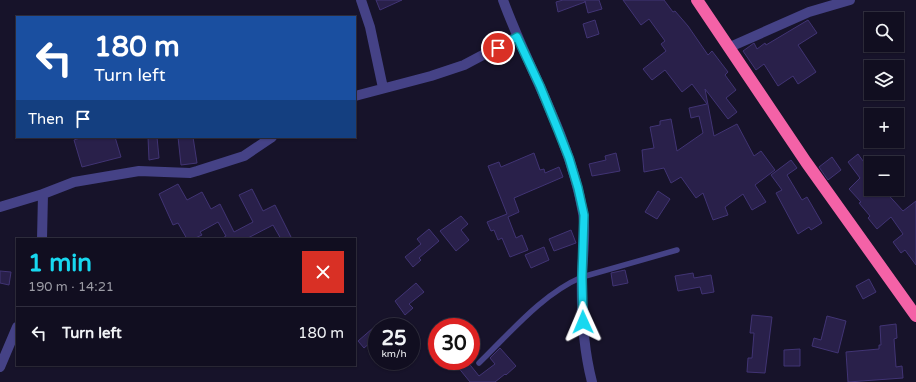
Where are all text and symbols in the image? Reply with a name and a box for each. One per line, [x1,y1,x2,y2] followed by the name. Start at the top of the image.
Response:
[864,12,904,196] map controls
[864,12,904,52] button: search
[94,30,180,64] text: 180 m
[481,31,515,65] pin
[28,32,80,84] icon: left
[487,37,509,59] icon: arrive
[864,60,904,100] button: layers
[94,64,166,86] text: Turn left
[72,108,94,130] icon: arrive
[864,108,904,148] button: +
[28,110,64,128] text: Then
[864,156,904,196] button: −
[28,249,92,278] text: 1 min
[302,251,344,293] button: close
[28,279,114,295] text: 190 m · 14:21
[562,301,604,343] position arrow
[428,318,480,370] speed limit sign: 30
[28,322,50,344] icon: left
[62,324,122,342] text: Turn left
[298,324,344,342] text: 180 m
[381,327,407,351] text: 25
[381,348,407,360] text: km/h

